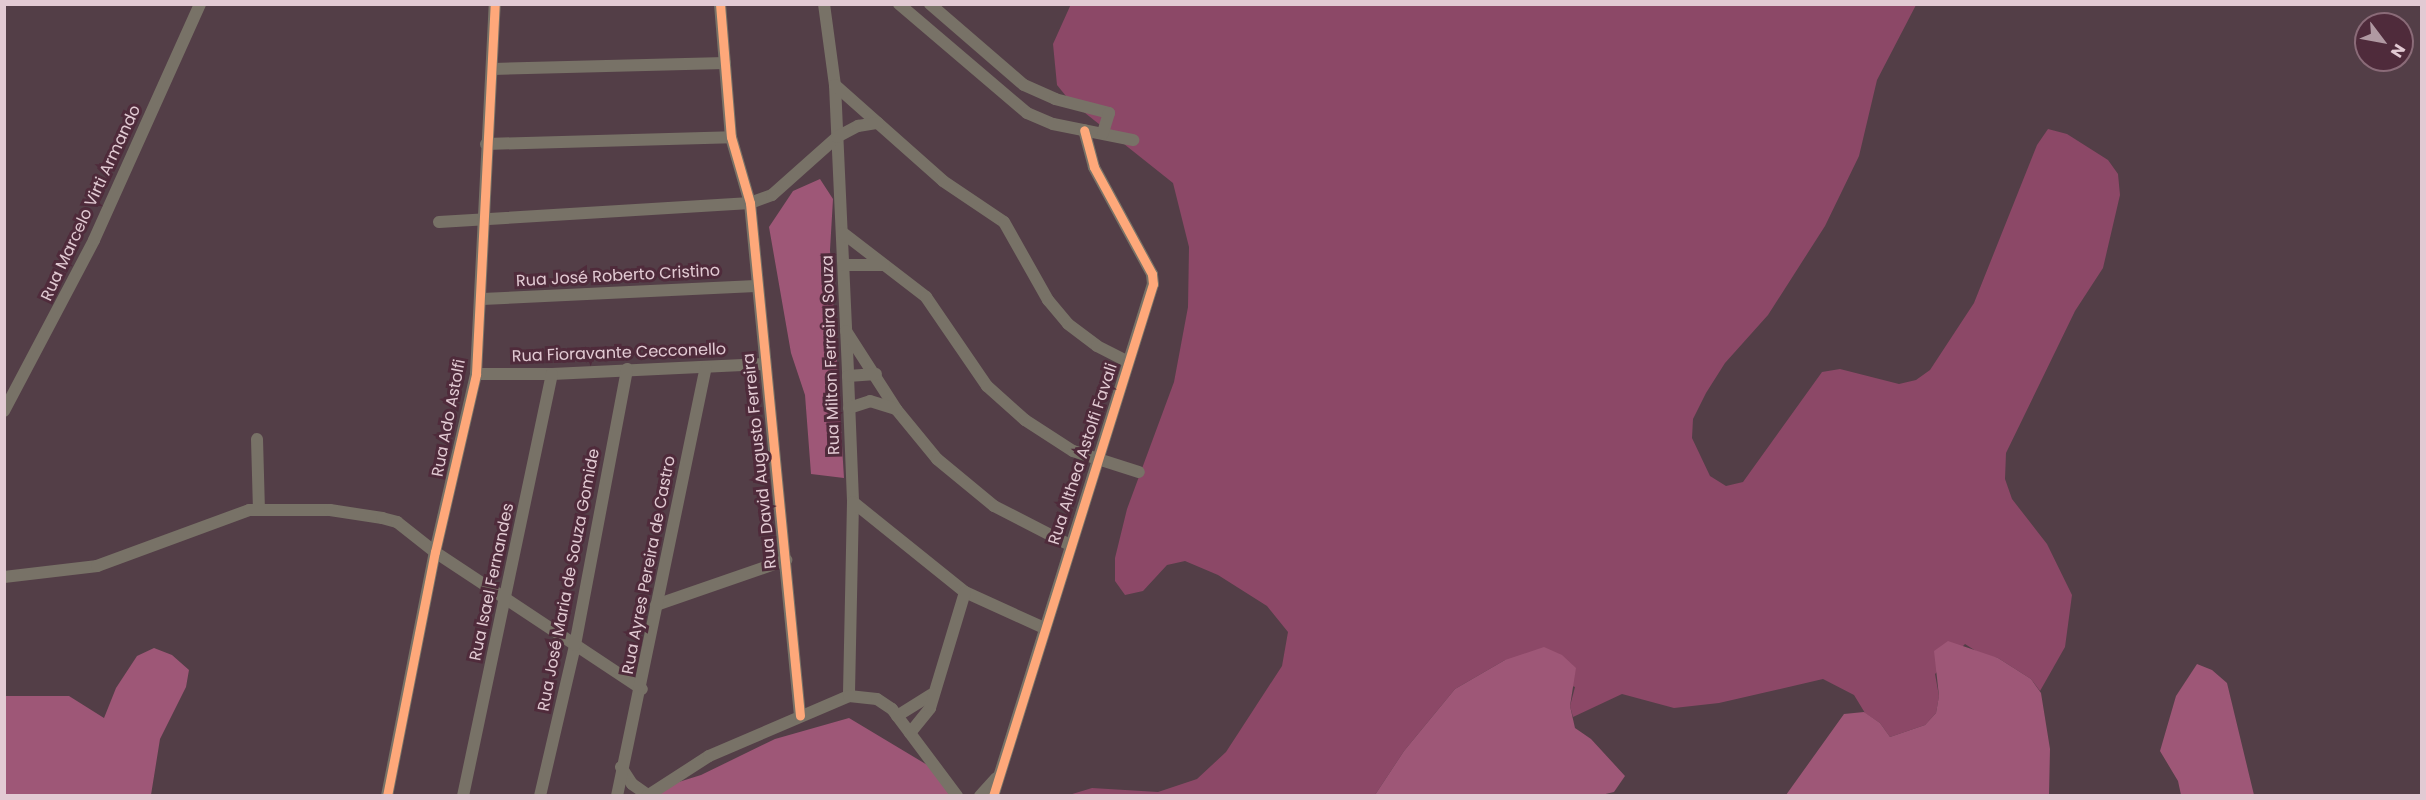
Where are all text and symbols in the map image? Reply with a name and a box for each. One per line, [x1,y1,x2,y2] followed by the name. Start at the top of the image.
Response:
[2354,12,2414,72] north arrow
[2385,40,2411,62] text: N
[37,102,145,304] street label: Rua Marcelo Virti Armando
[818,255,844,455] street label: Rua Milton Ferreira Souza
[516,261,720,291] street label: Rua José Roberto Cristino
[512,340,726,366] street label: Rua Fioravante Cecconello
[739,352,781,570] street label: Rua David Augusto Ferreira
[428,358,470,478] street label: Rua Ado Astolfi
[1045,361,1121,547] street label: Rua Althea Astolfi Favali
[534,447,604,713] street label: Rua José Maria de Souza Gomide
[618,454,680,676] street label: Rua Ayres Pereira de Castro
[466,501,518,663] street label: Rua Isael Fernandes

